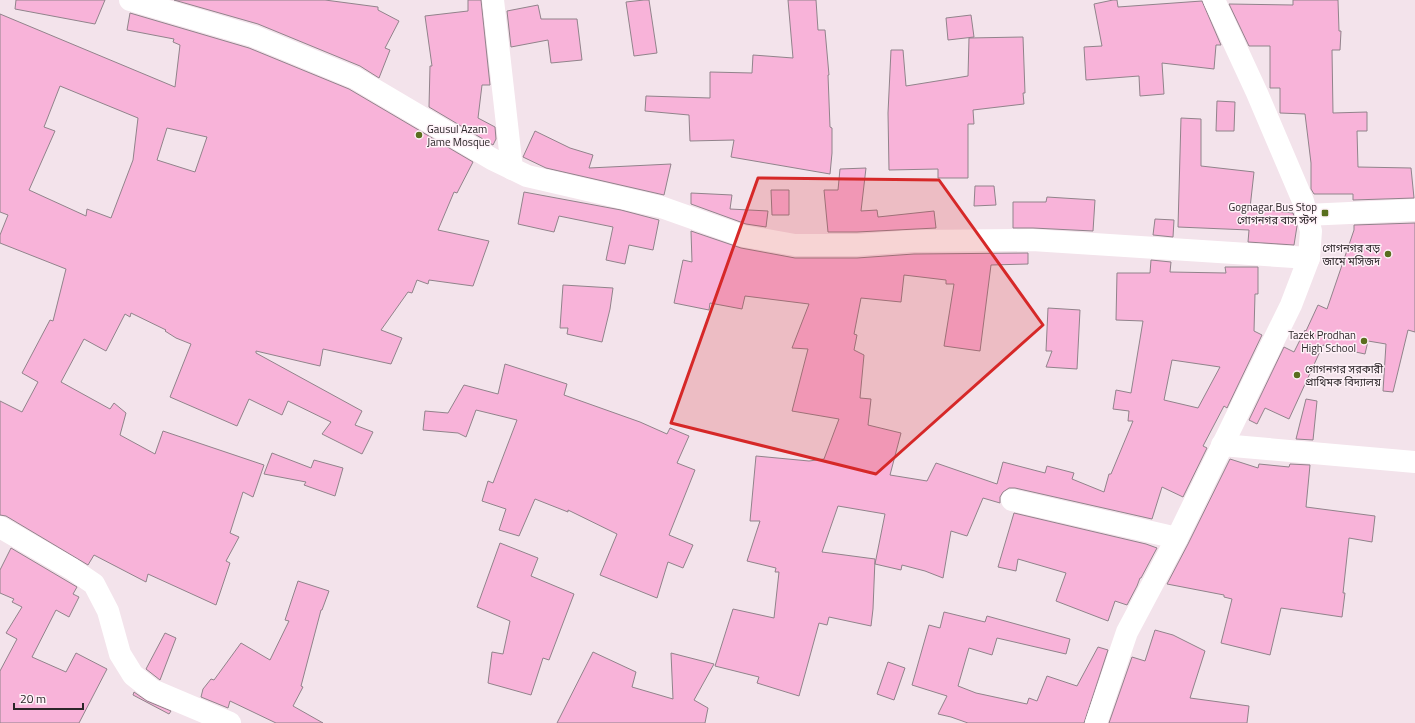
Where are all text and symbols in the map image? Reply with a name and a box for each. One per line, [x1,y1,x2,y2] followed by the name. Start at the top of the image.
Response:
[427,121,491,150] place label: Gausul Azam Jame Mosque
[414,130,424,140] marker: Gausul Azam Jame Mosque
[1228,199,1317,228] place label: Gognagar Bus Stop গোগনগর বাস স্টপ
[1320,208,1330,218] marker: Gognagar Bus Stop গোগনগর বাস স্টপ
[1321,240,1381,269] place label: গোগনগর বড় জামে মসিজদ
[1383,249,1393,259] marker: গোগনগর বড় জামে মসিজদ
[1288,327,1356,356] place label: Tazek Prodhan High School
[1359,336,1369,346] marker: Tazek Prodhan High School
[1305,361,1384,390] place label: গোগনগর সরকারী প্রাথিমক বিদ্যালয়
[1292,370,1302,380] marker: গোগনগর সরকারী প্রাথিমক বিদ্যালয়
[14,685,83,711] scale bar
[20,689,46,708] text: 20 m

